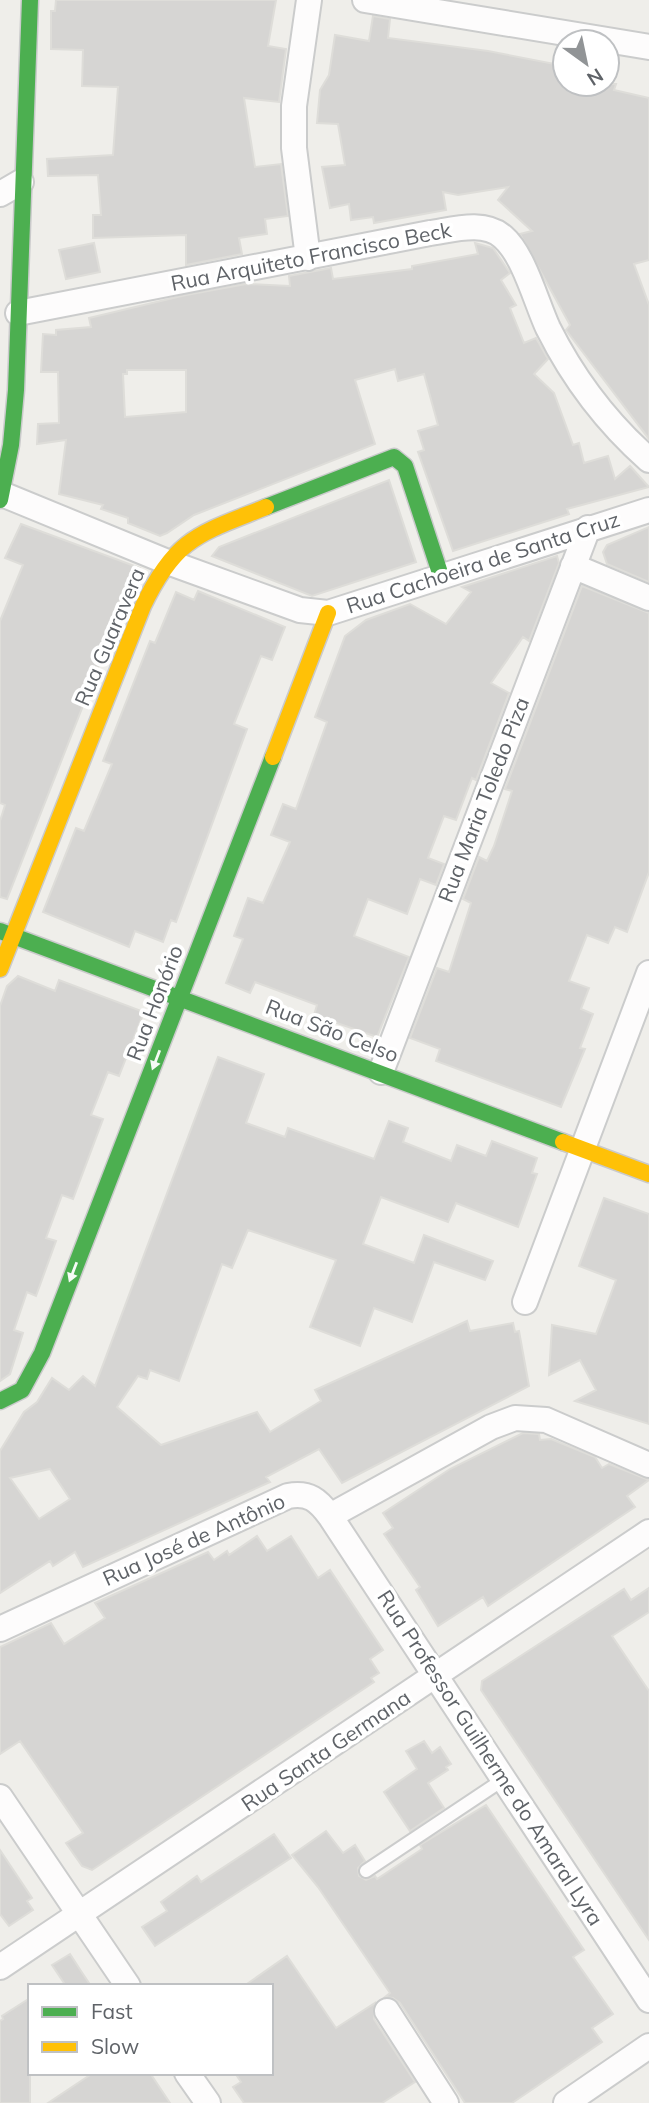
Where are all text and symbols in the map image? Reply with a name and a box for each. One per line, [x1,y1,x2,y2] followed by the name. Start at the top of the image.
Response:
[551,28,621,98] north arrow
[583,63,608,91] text: N
[168,216,453,296] street label: Rua Arquiteto Francisco Beck
[343,505,623,619] street label: Rua Cachoeira de Santa Cruz
[68,564,150,710] street label: Rua Guaravera
[432,693,534,906] street label: Rua Maria Toledo Piza
[120,941,188,1064] street label: Rua Honório
[262,993,403,1067] street label: Rua São Celso
[150,1049,161,1070] one-way arrow
[68,1261,79,1282] one-way arrow
[98,1487,289,1591] street label: Rua José de Antônio
[372,1585,609,1930] street label: Rua Professor Guilherme do Amaral Lyra
[236,1684,415,1816] street label: Rua Santa Germana
[28,1984,273,2075] legend
[91,1998,133,2024] text: Fast
[91,2033,139,2059] text: Slow

